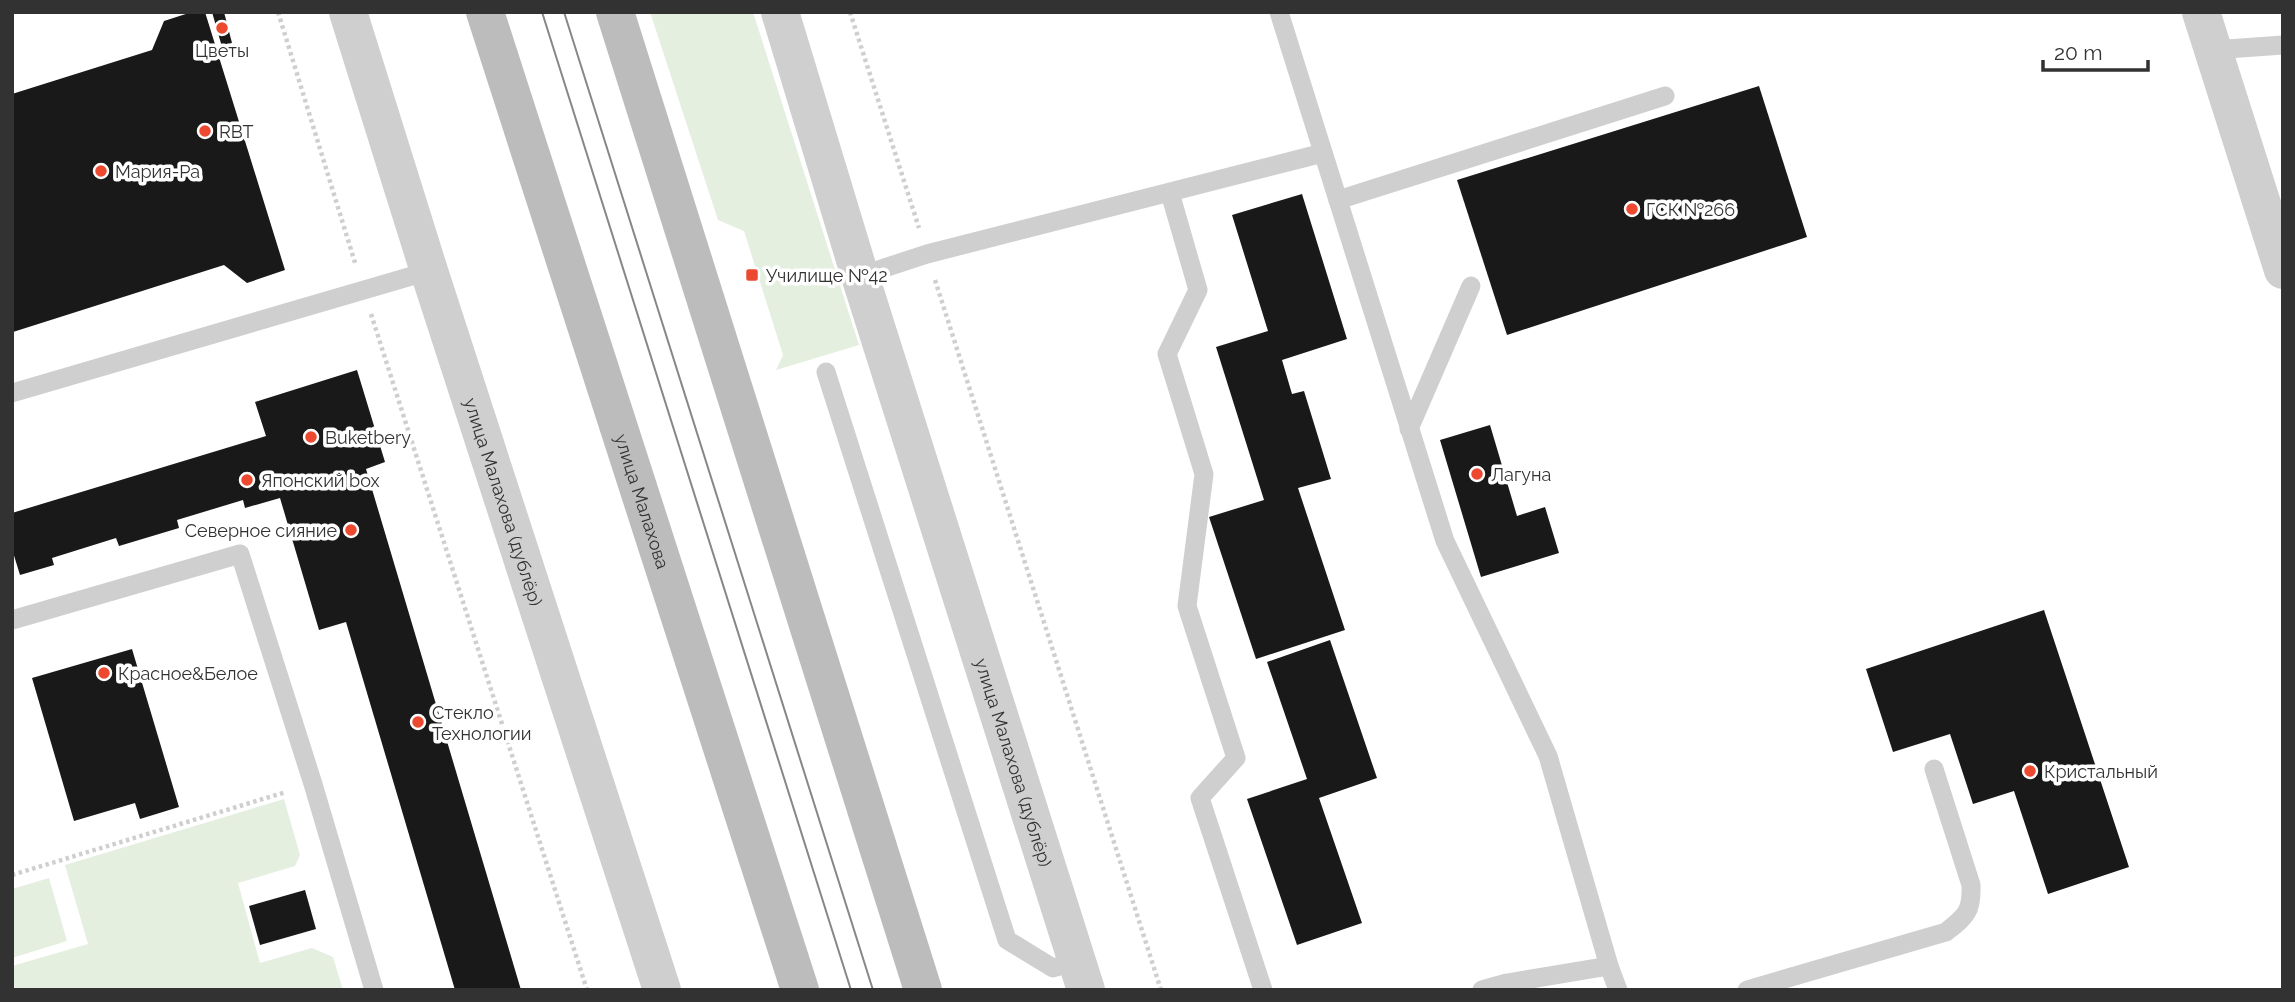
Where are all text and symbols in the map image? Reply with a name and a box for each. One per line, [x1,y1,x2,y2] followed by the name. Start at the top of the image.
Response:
[214,20,230,36] marker: Цветы
[2043,28,2148,72] scale bar
[195,40,249,61] place label: Цветы
[2054,40,2102,65] text: 20 m
[219,121,254,142] place label: RBT
[197,123,213,139] marker: RBT
[115,161,200,182] place label: Мария-Ра
[93,163,109,179] marker: Мария-Ра
[1646,199,1735,220] place label: ГСК №266
[1624,201,1640,217] marker: ГСК №266
[766,265,888,286] place label: Училище №42
[744,267,760,283] marker: Училище №42
[460,395,547,609] street label: улица Малахова (дублёр)
[325,427,411,448] place label: Buketbery
[303,429,319,445] marker: Buketbery
[611,431,674,571] street label: улица Малахова
[1491,464,1551,485] place label: Лагуна
[1469,466,1485,482] marker: Лагуна
[261,470,380,491] place label: Японский box
[239,472,255,488] marker: Японский box
[185,520,337,541] place label: Северное сияние
[343,522,359,538] marker: Северное сияние
[971,656,1057,869] street label: улица Малахова (дублёр)
[118,663,258,684] place label: Красное&Белое
[96,665,112,681] marker: Красное&Белое
[432,702,531,744] place label: Стекло Технологии
[410,714,426,730] marker: Стекло Технологии
[2044,761,2158,782] place label: Кристальный
[2022,763,2038,779] marker: Кристальный

